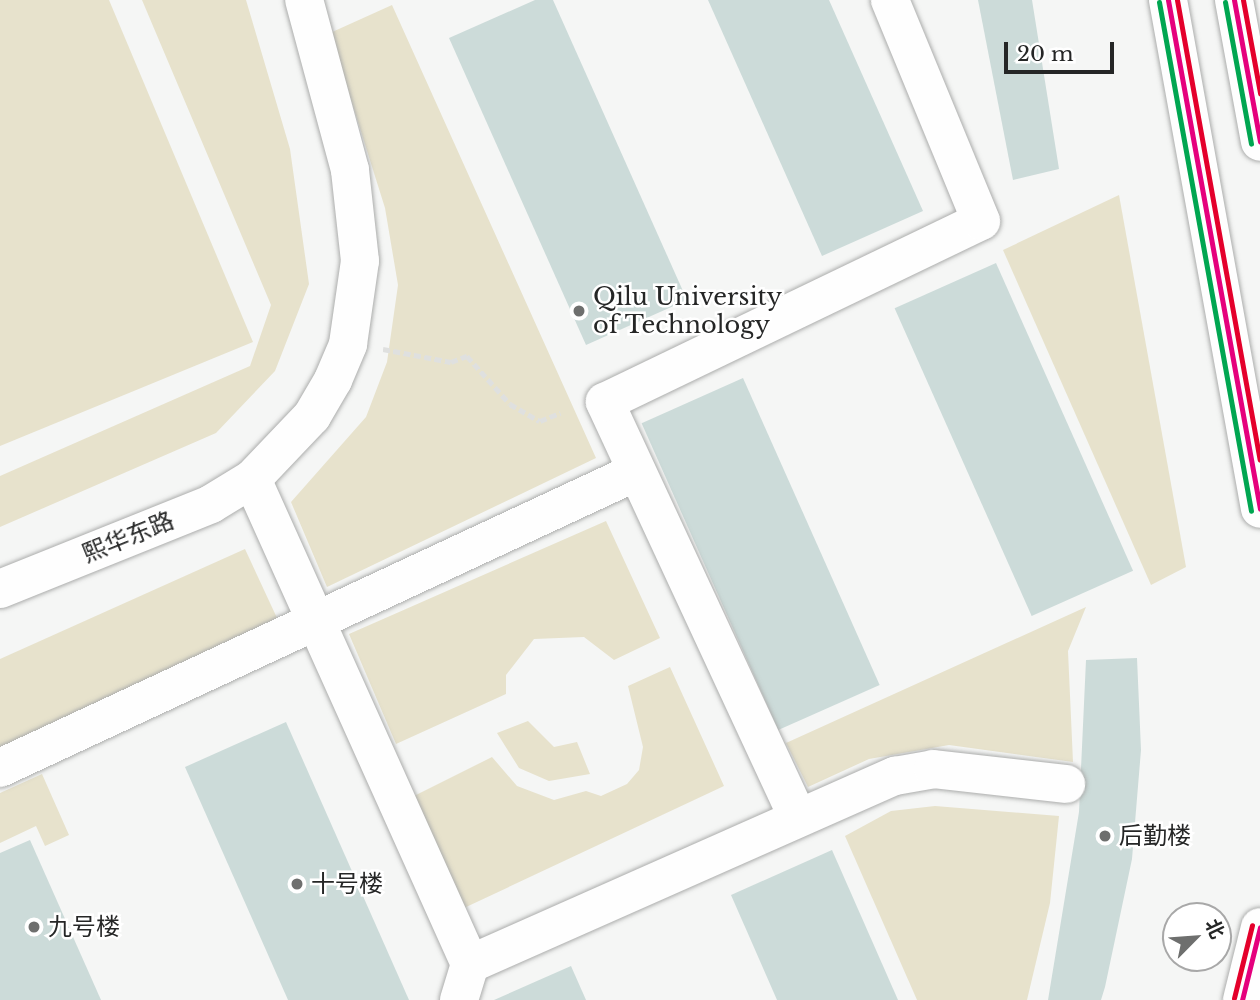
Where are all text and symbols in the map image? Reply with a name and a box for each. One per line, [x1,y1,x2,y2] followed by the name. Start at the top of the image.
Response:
[1008,28,1118,72] scale bar
[1017,41,1074,67] text: 20 m
[593,283,782,339] place label: Qilu University of Technology
[571,303,587,319] marker: Qilu University of Technology
[78,506,178,568] street label: 熙华东路
[1119,822,1191,850] place label: 后勤楼
[1097,828,1113,844] marker: 后勤楼
[311,870,383,898] place label: 十号楼
[289,876,305,892] marker: 十号楼
[1162,902,1232,972] north arrow
[48,913,120,941] place label: 九号楼
[1200,915,1229,942] text: 北
[26,919,42,935] marker: 九号楼

